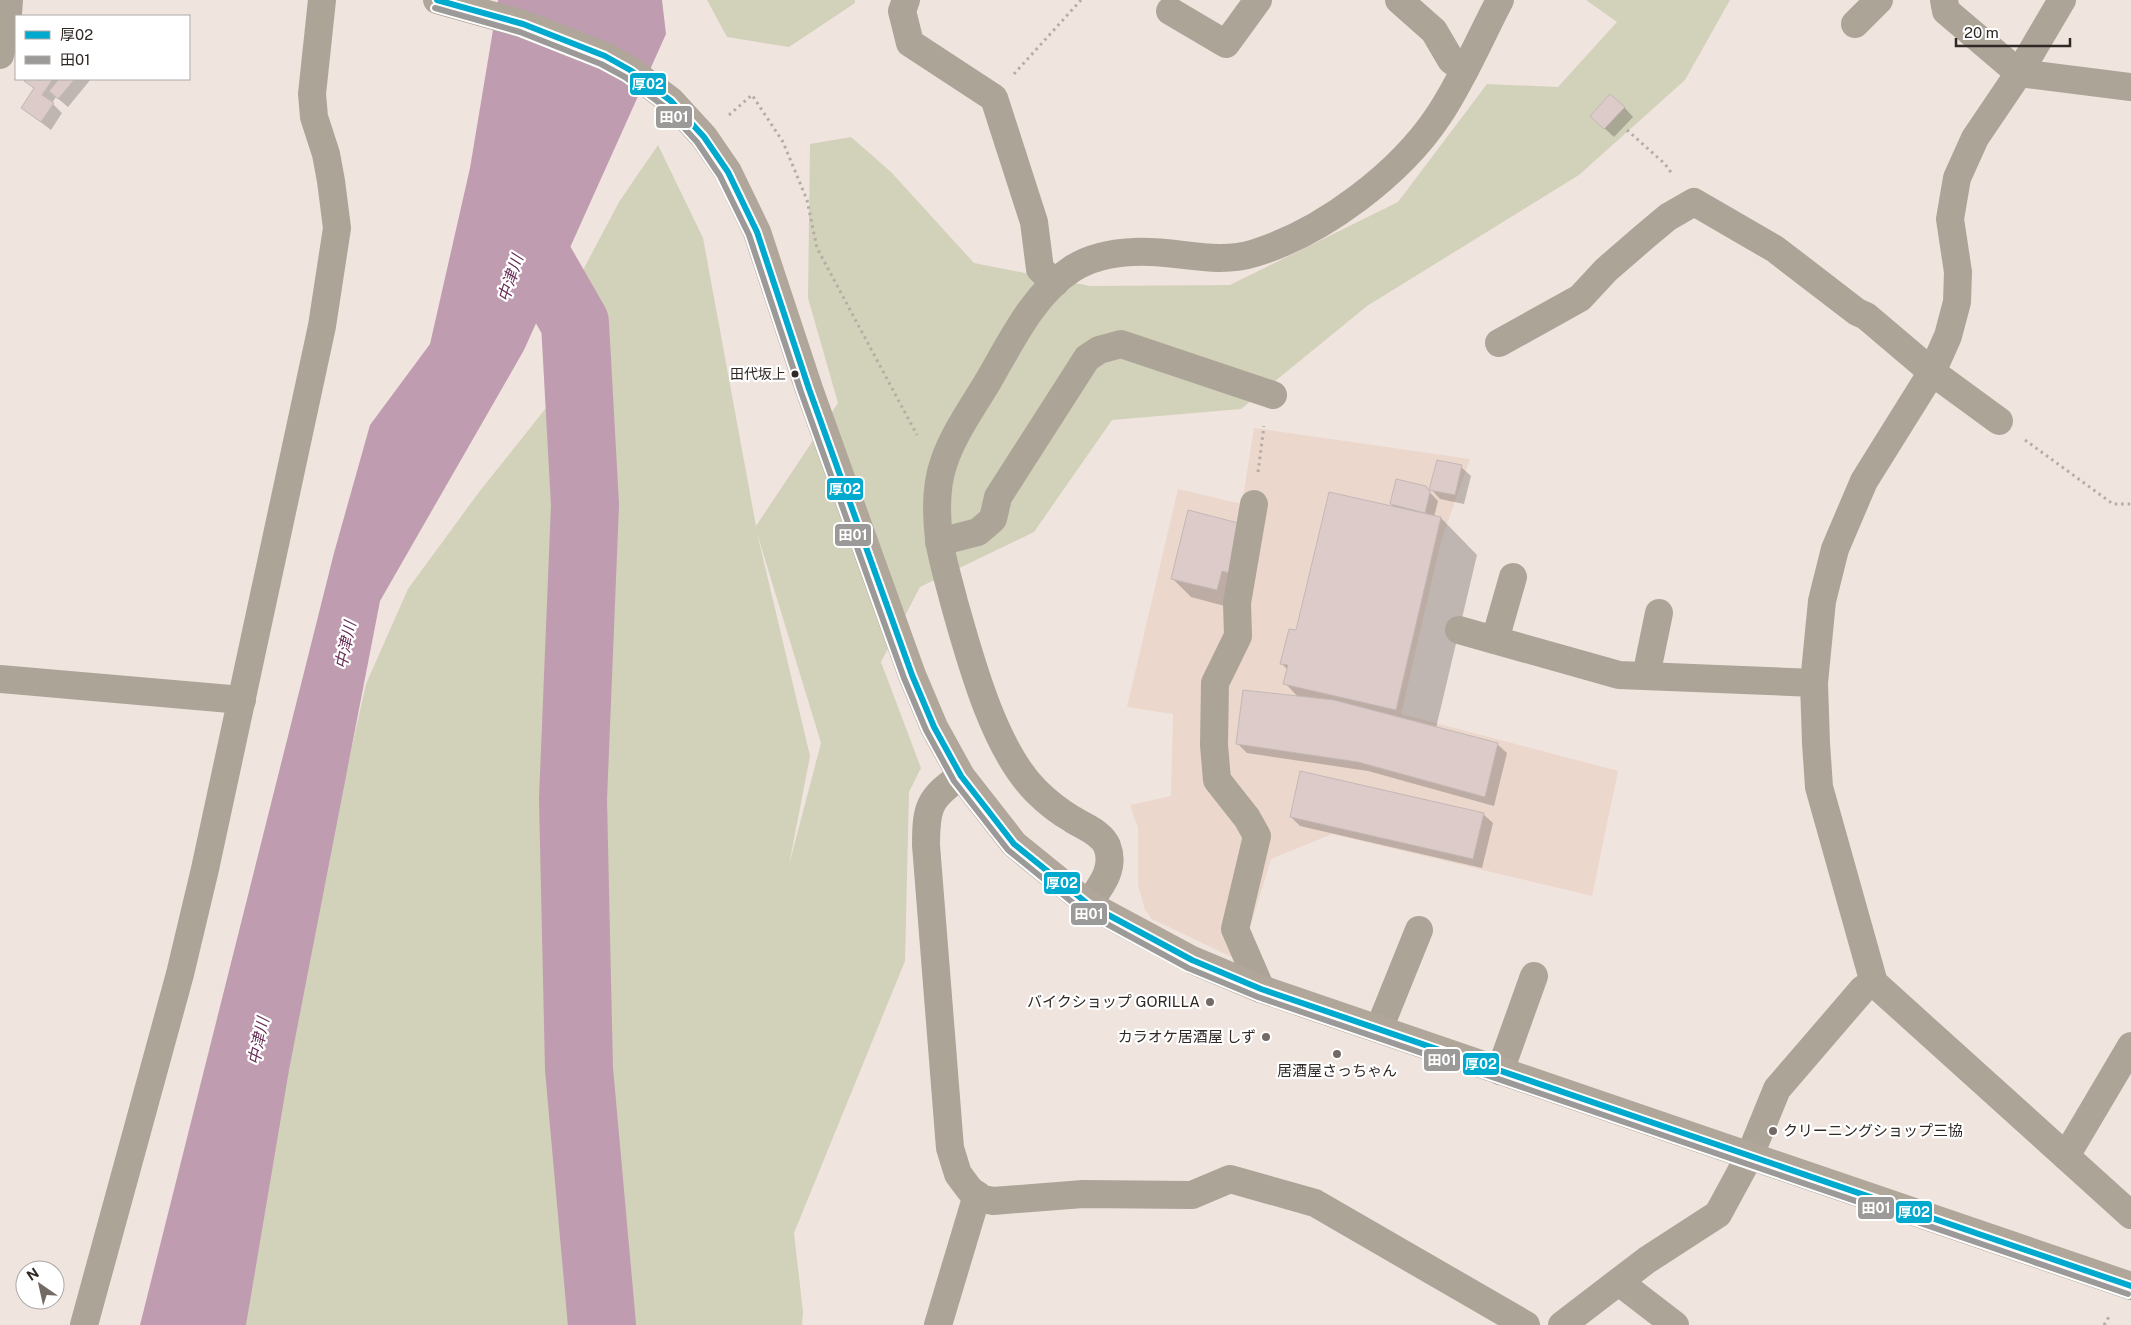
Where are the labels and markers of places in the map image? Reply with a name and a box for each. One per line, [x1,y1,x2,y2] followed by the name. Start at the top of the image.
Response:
[730,366,786,382] place label: 田代坂上
[790,369,800,379] marker: 田代坂上
[1027,993,1200,1010] place label: バイクショップ GORILLA
[1204,996,1216,1008] marker: バイクショップ GORILLA
[1118,1028,1256,1045] place label: カラオケ居酒屋 しず
[1260,1031,1272,1043] marker: カラオケ居酒屋 しず
[1331,1048,1343,1060] marker: 居酒屋さっちゃん
[1277,1062,1397,1079] place label: 居酒屋さっちゃん
[1783,1122,1963,1139] place label: クリーニングショップ三協
[1767,1125,1779,1137] marker: クリーニングショップ三協

